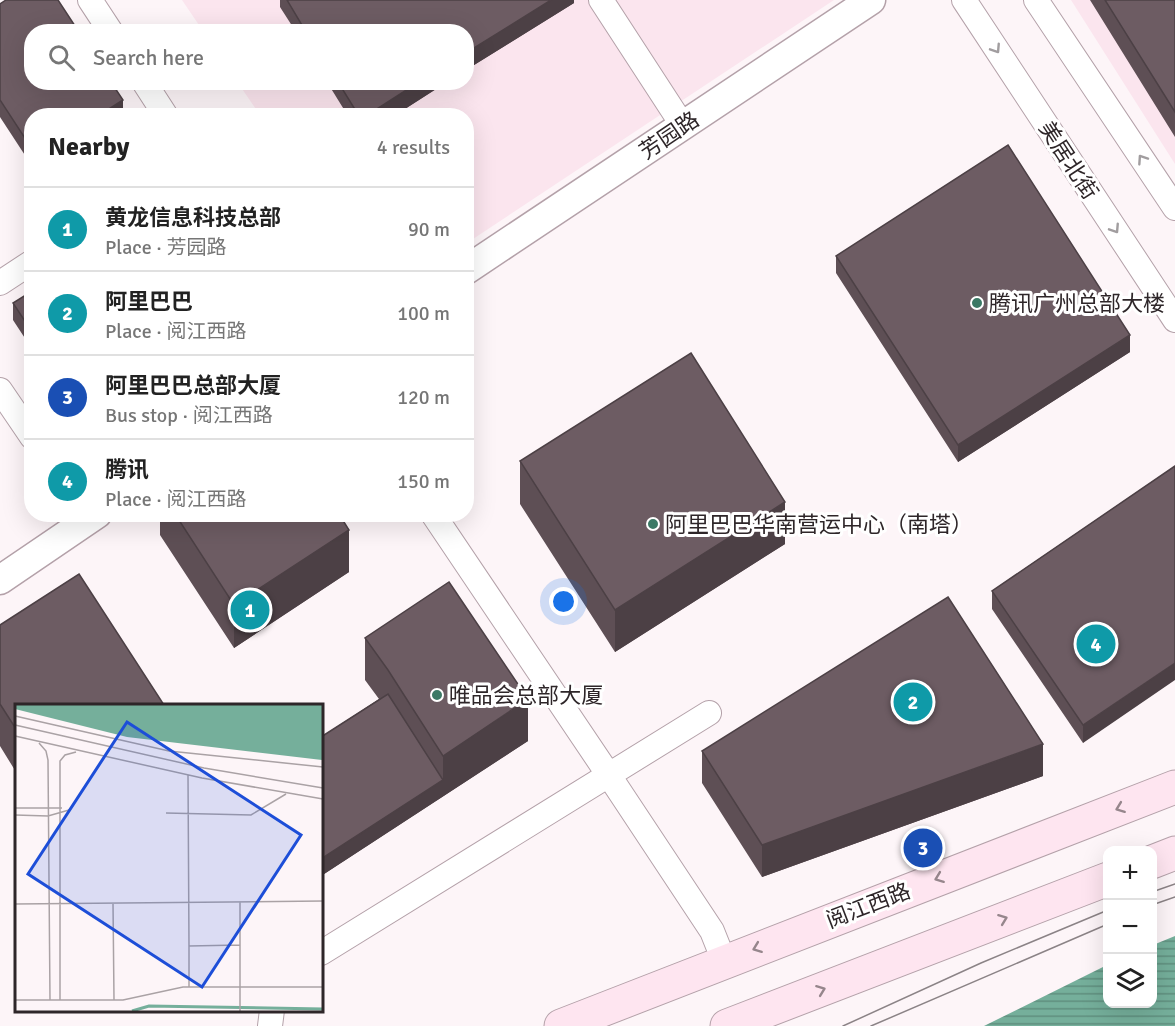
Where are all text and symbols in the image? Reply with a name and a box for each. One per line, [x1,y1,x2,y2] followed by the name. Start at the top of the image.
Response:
[24,24,474,90] search box
[45,41,78,74] icon: search
[989,42,1000,53] one-way arrow
[93,44,204,71] text: Search here
[634,106,704,165] street label: 芳园路
[1033,116,1104,205] street label: 美居北街
[48,131,129,163] text: Nearby
[377,135,450,160] text: 4 results
[1138,155,1150,165] one-way arrow
[105,204,281,231] text: 黄龙信息科技总部
[62,217,73,242] text: 1
[408,217,450,242] text: 90 m
[1108,222,1119,233] one-way arrow
[105,235,227,260] text: Place · 芳园路
[105,288,193,315] text: 阿里巴巴
[989,290,1165,317] place label: 腾讯广州总部大楼
[970,296,984,310] marker: 腾讯广州总部大楼
[62,301,73,326] text: 2
[397,301,450,326] text: 100 m
[105,319,247,344] text: Place · 阅江西路
[105,372,281,399] text: 阿里巴巴总部大厦
[62,385,73,410] text: 3
[397,385,450,410] text: 120 m
[105,403,273,428] text: Bus stop · 阅江西路
[105,456,149,483] text: 腾讯
[62,469,73,494] text: 4
[397,469,450,494] text: 150 m
[105,487,247,512] text: Place · 阅江西路
[665,511,973,538] place label: 阿里巴巴华南营运中心（南塔）
[646,517,660,531] marker: 阿里巴巴华南营运中心（南塔）
[549,587,578,616] your location
[230,588,270,632] pin: 1
[1076,622,1116,666] pin: 4
[894,680,932,724] pin: 2
[449,682,603,709] place label: 唯品会总部大厦
[430,688,444,702] marker: 唯品会总部大厦
[15,704,322,1011] inset map
[1116,800,1126,813] one-way arrow
[904,826,942,870] pin: 3
[1103,846,1157,1008] map controls
[1103,846,1157,900] button: +
[934,871,945,883] one-way arrow
[822,877,914,934] street label: 阅江西路
[1103,900,1157,954] button: −
[997,914,1007,927] one-way arrow
[752,941,762,954] one-way arrow
[1103,954,1157,1008] button: layers
[815,985,826,997] one-way arrow

